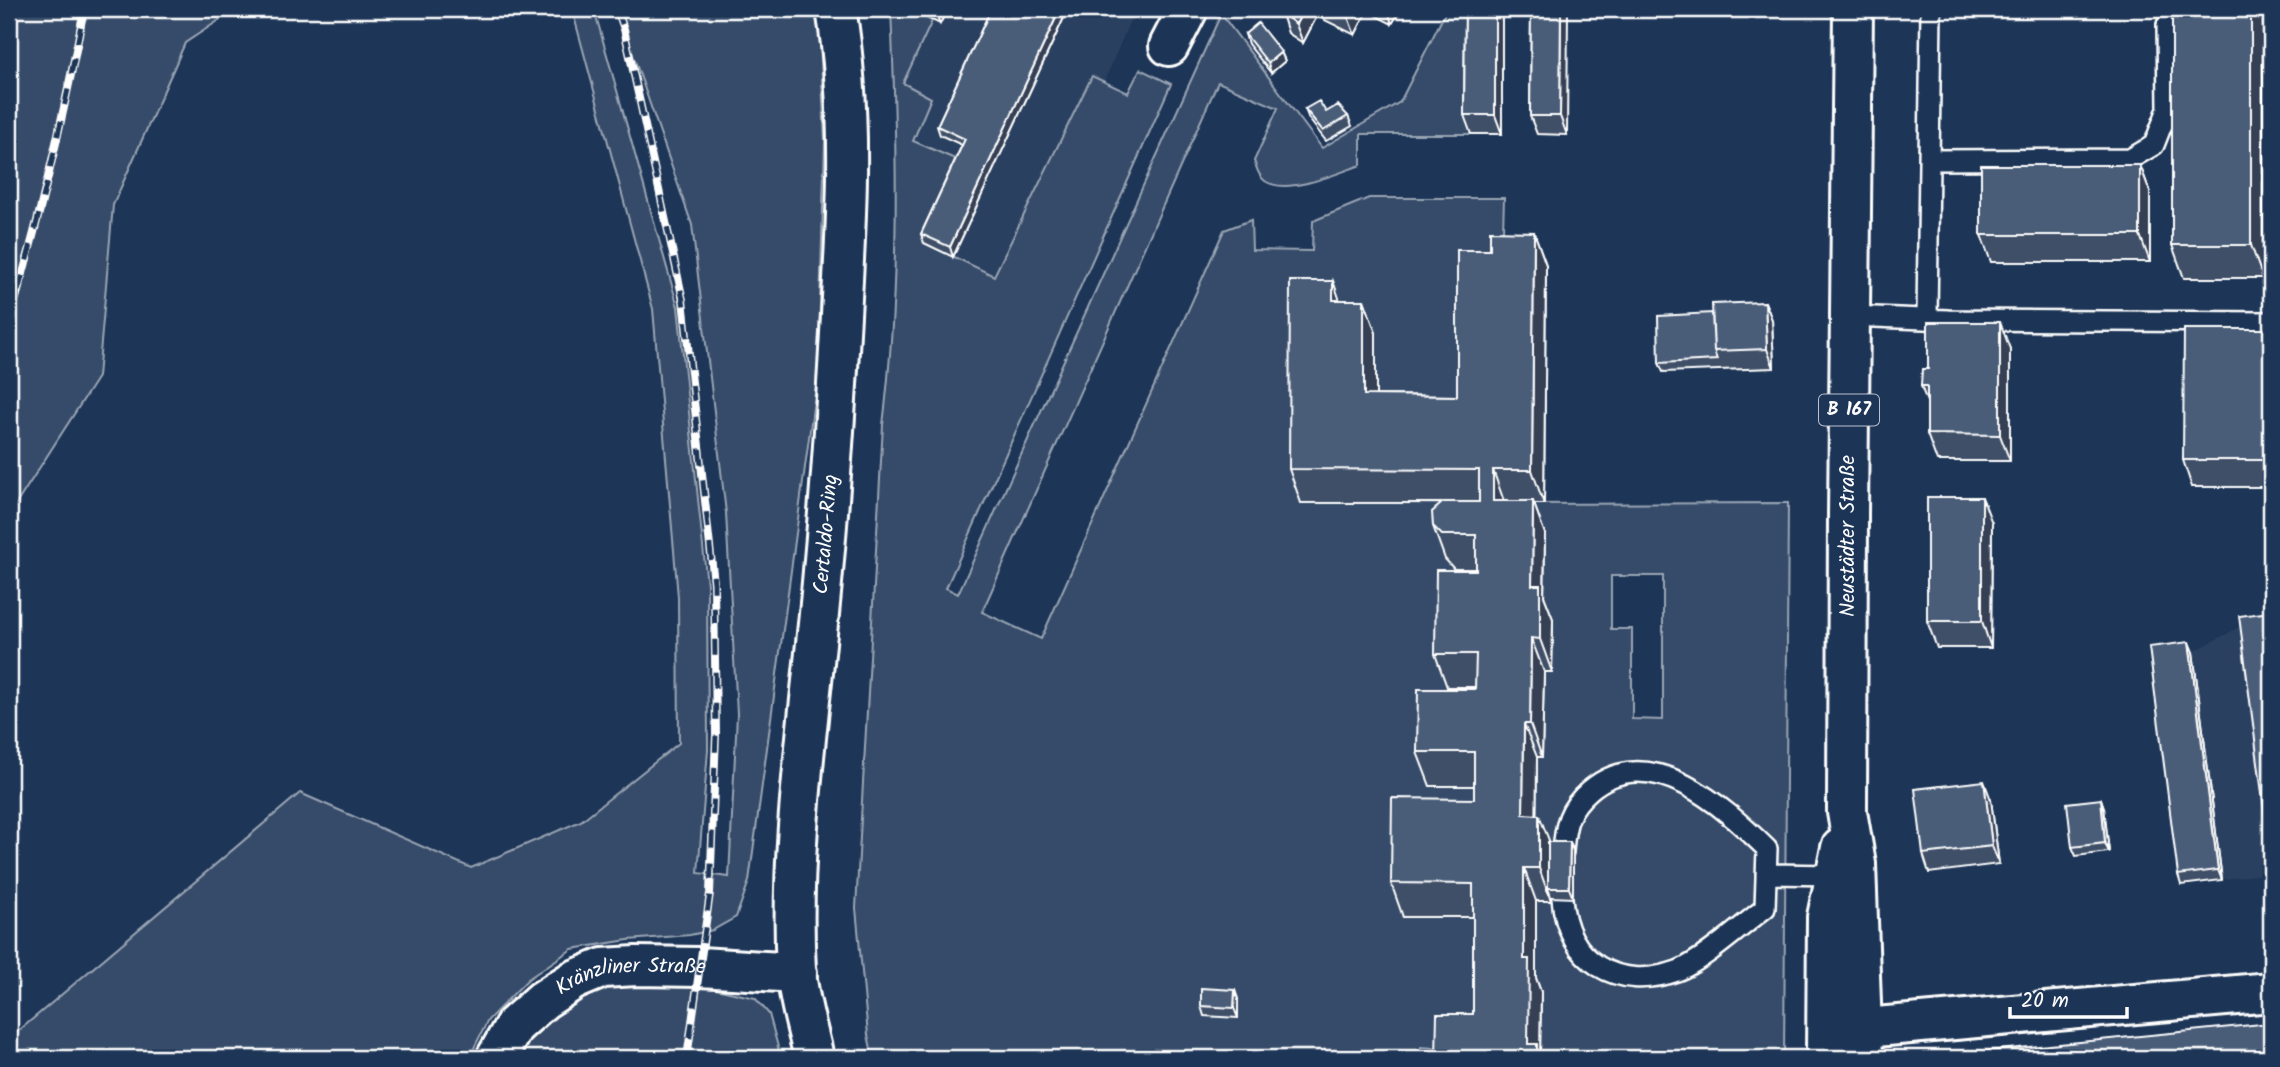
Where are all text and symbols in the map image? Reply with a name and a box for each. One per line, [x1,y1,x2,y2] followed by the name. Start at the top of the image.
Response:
[1819,394,1879,426] road number: B 167
[1832,454,1865,617] street label: Neustädter Straße
[805,473,847,596] street label: Certaldo-Ring
[549,949,707,1004] street label: Kränzliner Straße
[2010,976,2128,1020] scale bar
[2021,985,2069,1018] text: 20 m

